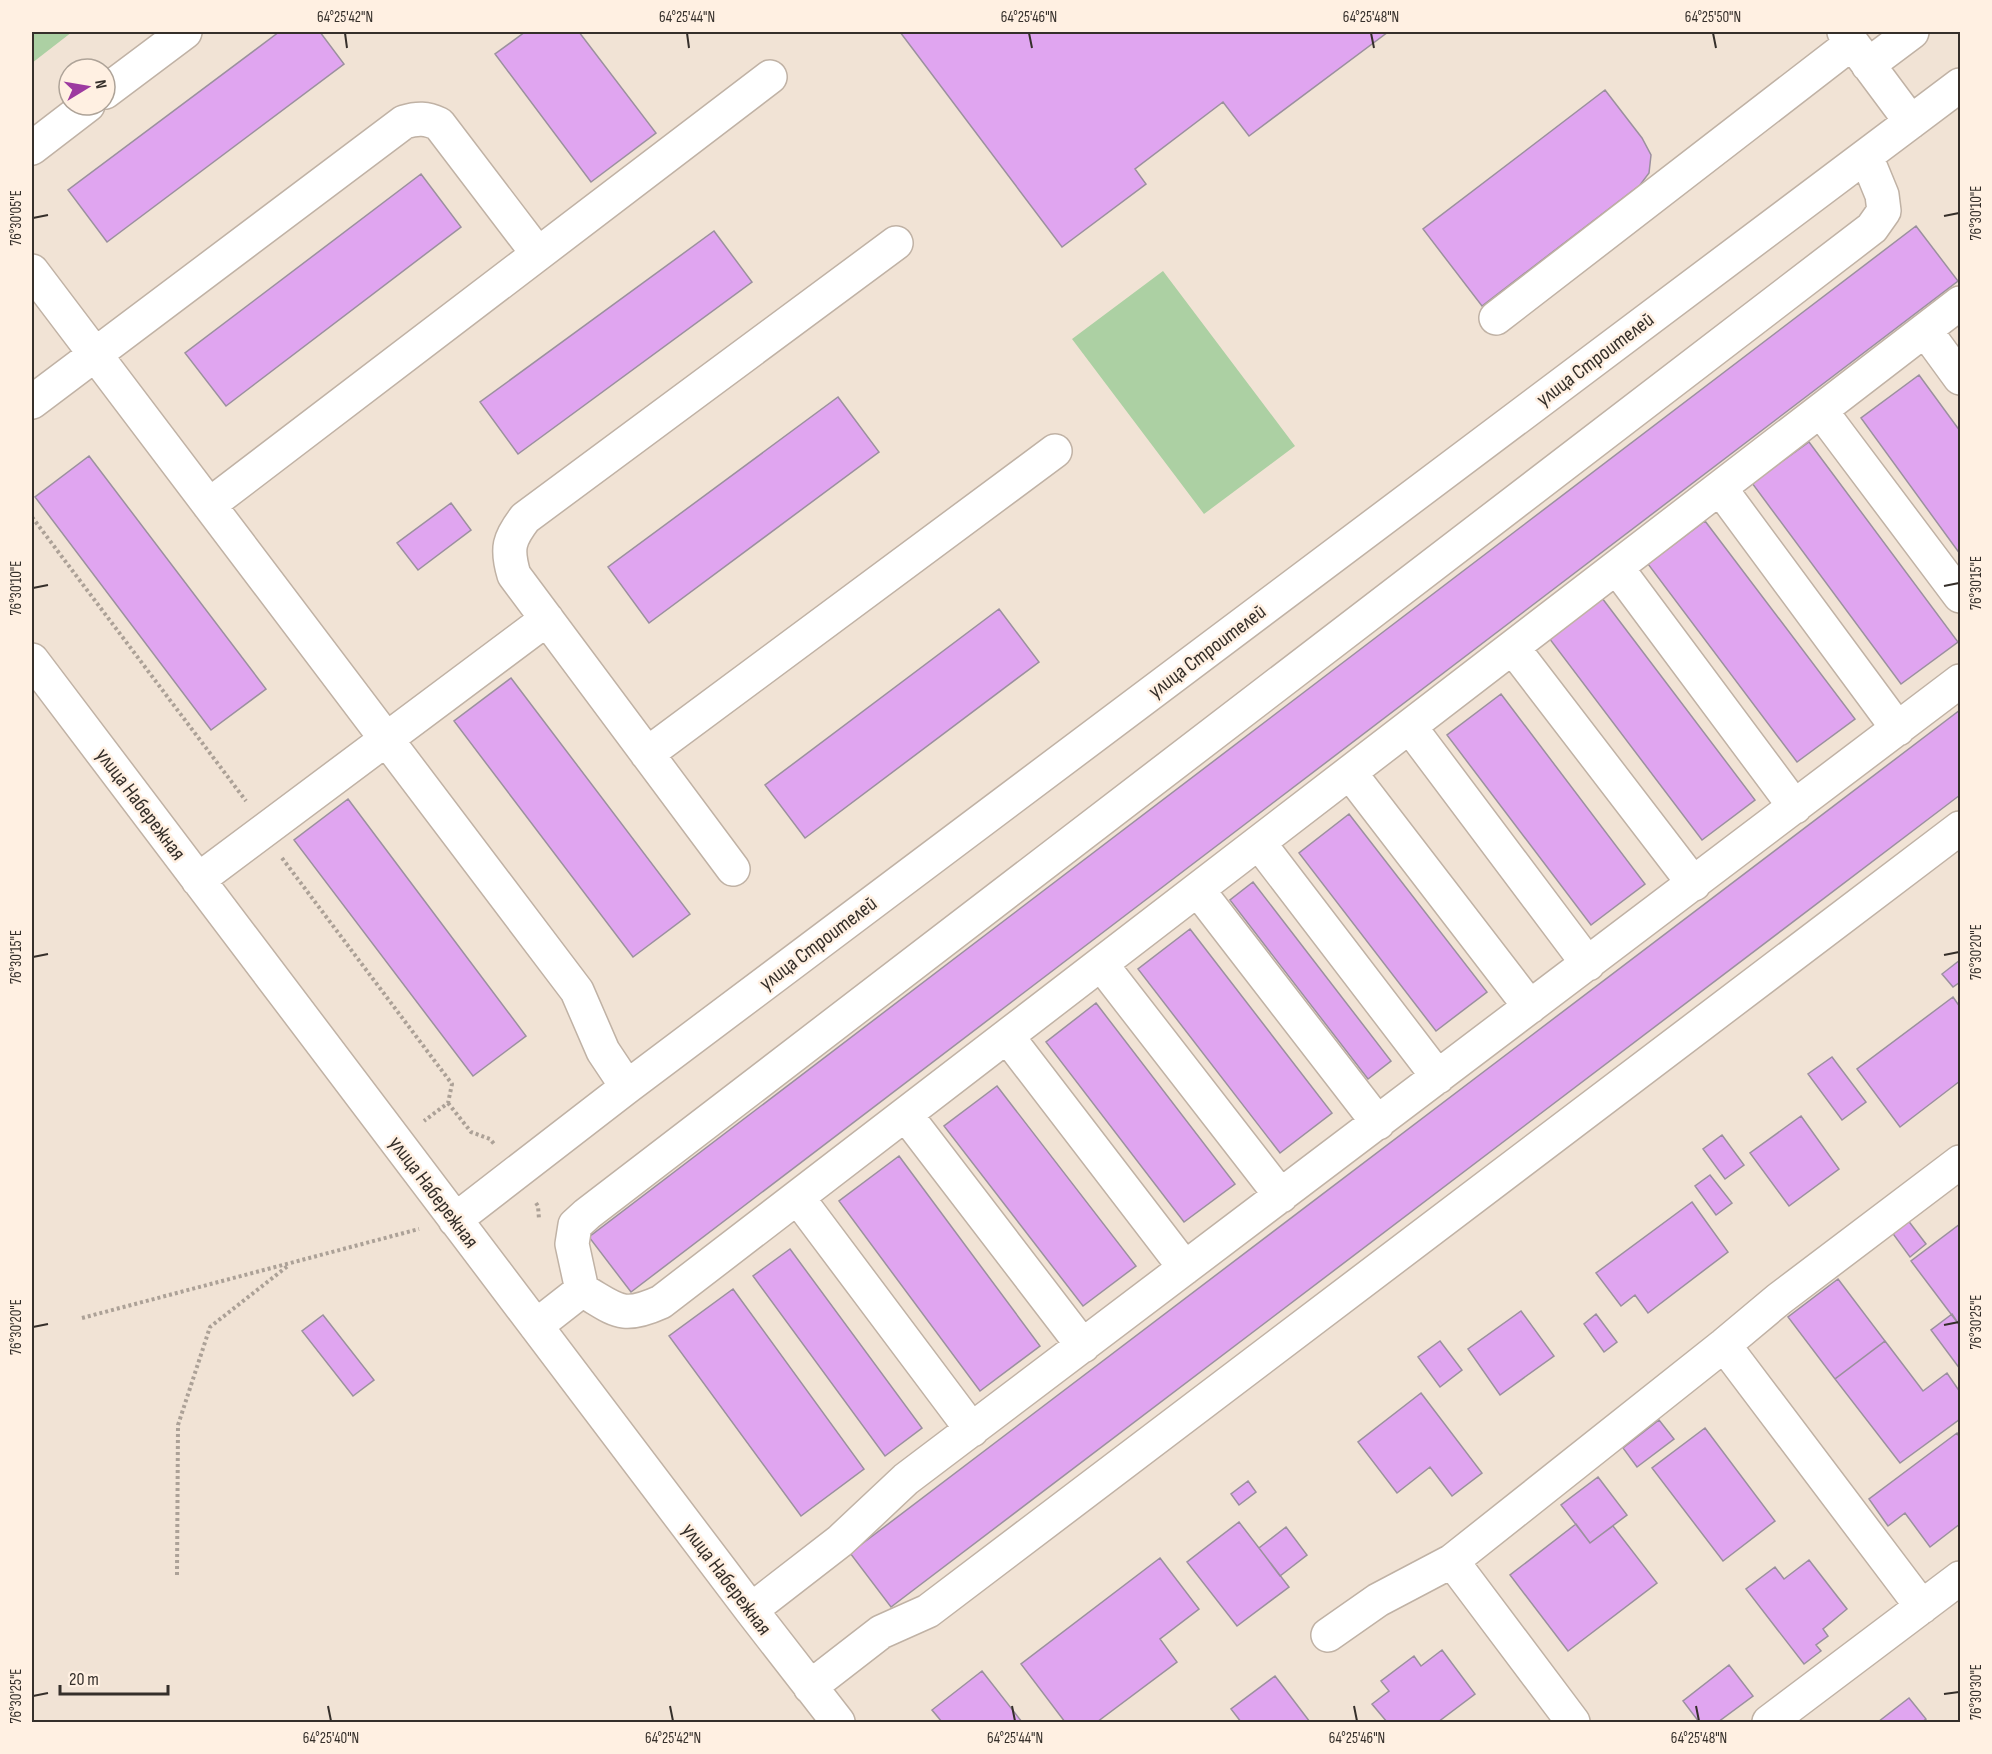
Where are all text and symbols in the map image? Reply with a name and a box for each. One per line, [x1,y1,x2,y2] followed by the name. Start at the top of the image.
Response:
[317,8,373,27] text: 64°25'42"N
[659,8,715,27] text: 64°25'44"N
[1001,8,1057,27] text: 64°25'46"N
[1343,8,1399,27] text: 64°25'48"N
[1685,8,1741,27] text: 64°25'50"N
[57,57,117,117] north arrow
[90,78,110,90] text: N
[1967,186,1986,240] text: 76°30'10"E
[7,190,26,246] text: 76°30'05"E
[1532,307,1659,412] street label: улица Строителей
[1967,556,1986,610] text: 76°30'15"E
[7,561,26,615] text: 76°30'10"E
[1144,599,1271,704] street label: улица Строителей
[90,743,191,865] street label: улица Набережная
[755,891,882,996] street label: улица Строителей
[1967,924,1986,980] text: 76°30'20"E
[7,930,26,984] text: 76°30'15"E
[383,1131,484,1253] street label: улица Набережная
[1967,1294,1986,1350] text: 76°30'25"E
[7,1299,26,1355] text: 76°30'20"E
[676,1518,777,1640] street label: улица Набережная
[60,1658,168,1696] scale bar
[1967,1664,1986,1720] text: 76°30'30"E
[7,1668,26,1724] text: 76°30'25"E
[69,1669,99,1690] text: 20 m
[303,1729,359,1748] text: 64°25'40"N
[645,1729,701,1748] text: 64°25'42"N
[987,1729,1043,1748] text: 64°25'44"N
[1329,1729,1385,1748] text: 64°25'46"N
[1671,1729,1727,1748] text: 64°25'48"N

